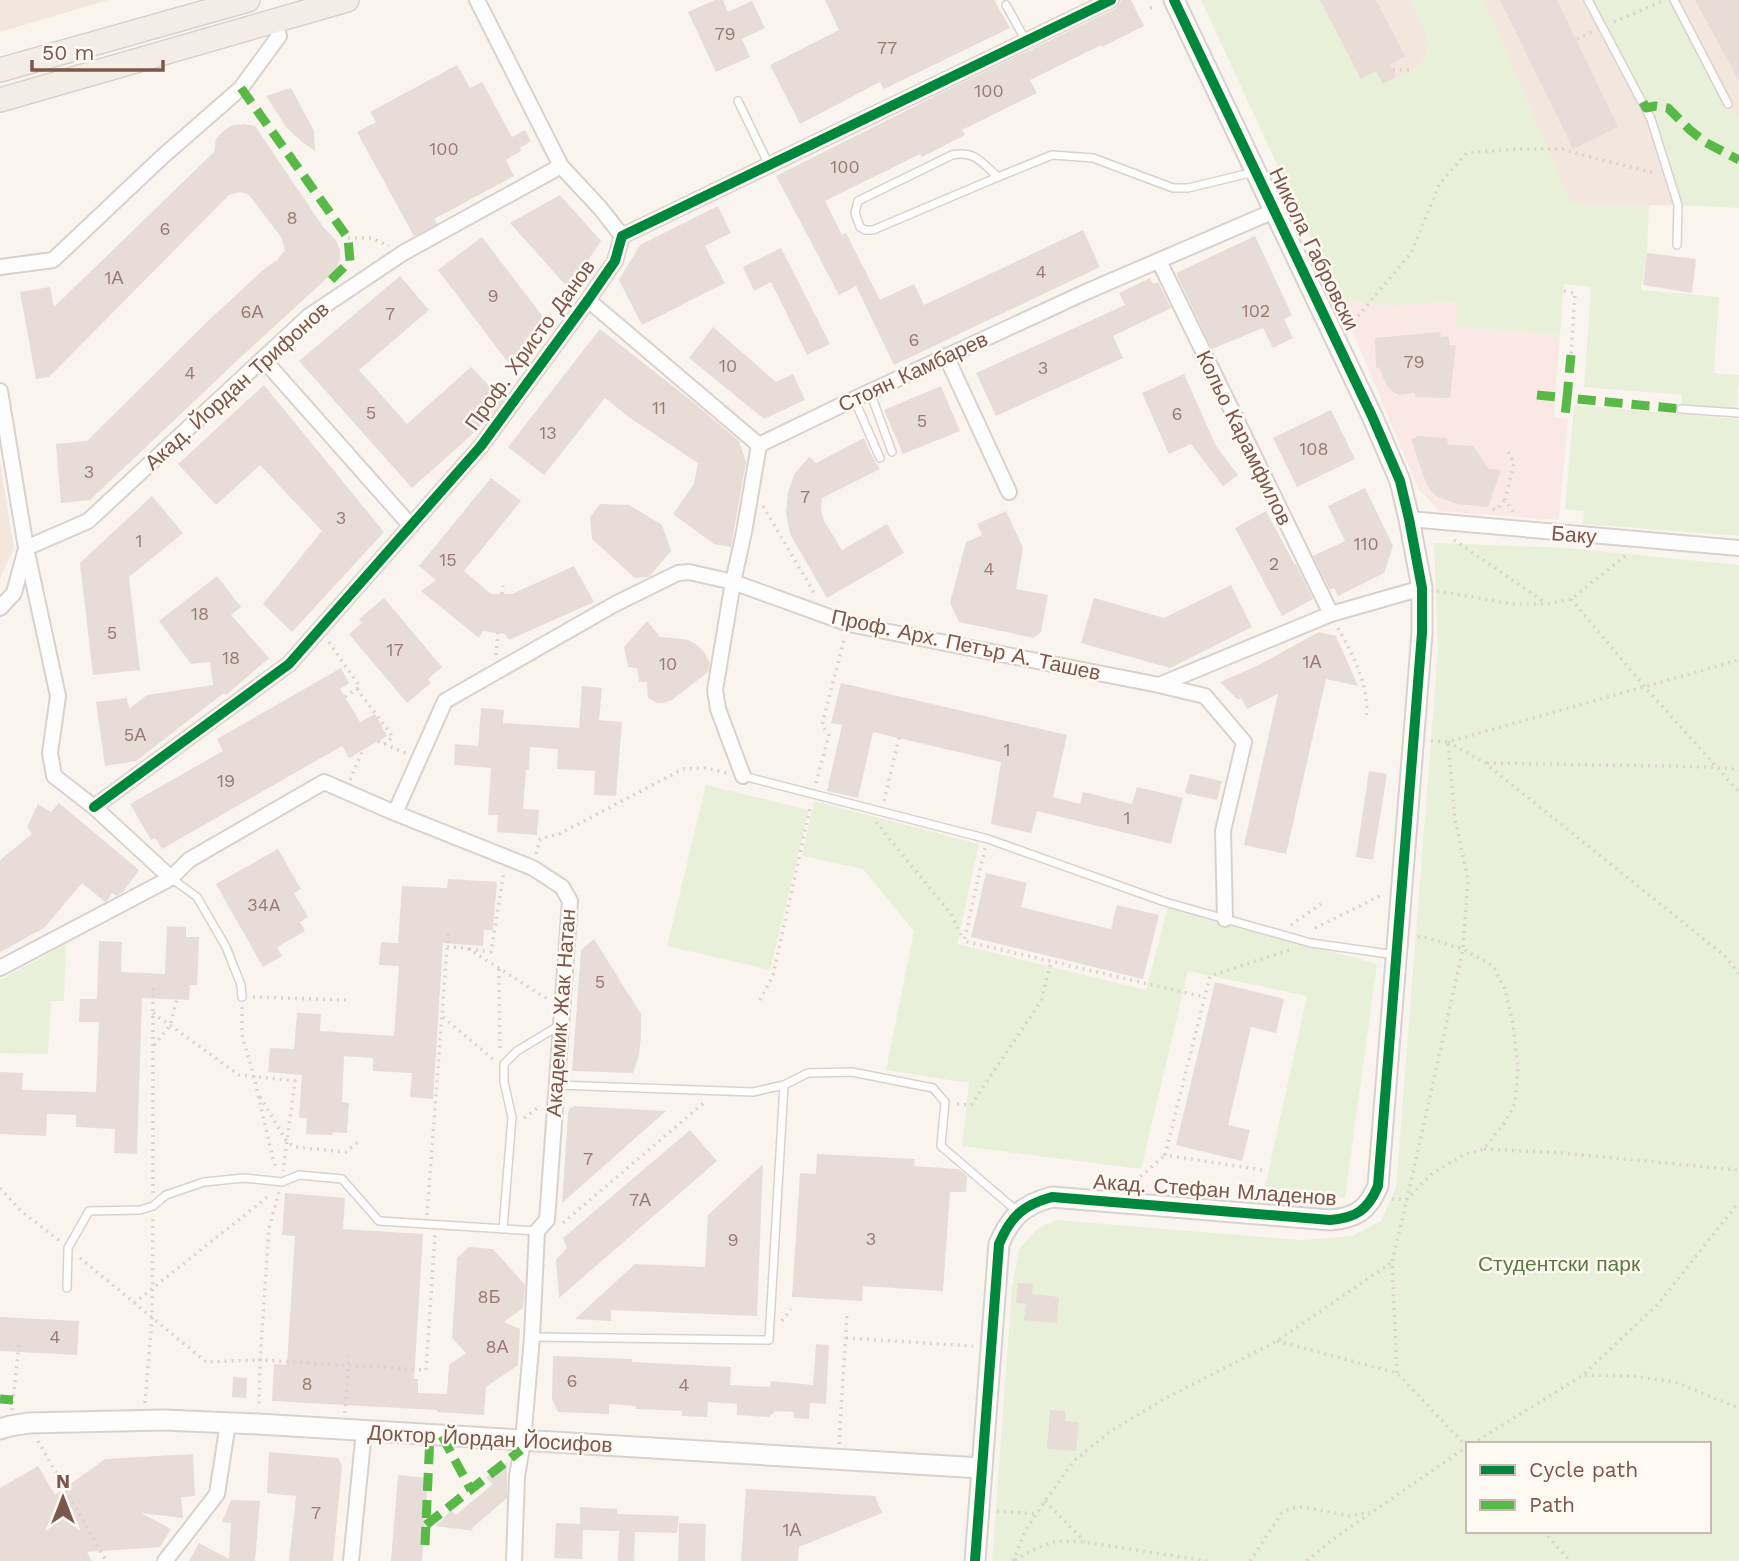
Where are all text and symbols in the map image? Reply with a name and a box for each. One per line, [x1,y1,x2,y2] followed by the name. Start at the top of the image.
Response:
[714,23,736,44] house number: 79
[32,28,163,72] scale bar
[877,37,897,58] house number: 77
[42,40,94,65] text: 50 m
[974,80,1004,101] house number: 100
[429,138,459,159] house number: 100
[830,156,860,177] house number: 100
[1264,163,1365,334] street label: Никола Габровски
[286,207,298,228] house number: 8
[160,218,170,239] house number: 6
[459,254,600,435] street label: Проф. Христо Данов
[1036,261,1047,282] house number: 4
[104,267,124,288] house number: 1А
[487,285,499,306] house number: 9
[139,296,334,475] street label: Акад. Йордан Трифонов
[1242,300,1270,321] house number: 102
[241,301,263,322] house number: 6А
[385,303,395,324] house number: 7
[834,326,992,417] street label: Стоян Камбарев
[909,329,919,350] house number: 6
[1191,346,1298,529] street label: Кольо Карамфилов
[1403,351,1425,372] house number: 79
[719,355,737,376] house number: 10
[1038,357,1048,378] house number: 3
[185,362,196,383] house number: 4
[652,397,666,418] house number: 11
[366,402,376,423] house number: 5
[1172,403,1182,424] house number: 6
[917,410,927,431] house number: 5
[539,422,557,443] house number: 13
[1299,438,1329,459] house number: 108
[84,461,94,482] house number: 3
[800,486,810,507] house number: 7
[336,507,346,528] house number: 3
[1550,520,1598,549] street label: Баку
[135,530,143,551] house number: 1
[1353,533,1379,554] house number: 110
[439,549,457,570] house number: 15
[1269,553,1279,574] house number: 2
[984,558,995,579] house number: 4
[191,603,209,624] house number: 18
[829,604,1103,685] street label: Проф. Арх. Петър А. Ташев
[107,622,117,643] house number: 5
[386,639,404,660] house number: 17
[222,647,240,668] house number: 18
[1302,651,1322,672] house number: 1А
[659,653,677,674] house number: 10
[124,724,146,745] house number: 5А
[1003,739,1011,760] house number: 1
[217,770,235,791] house number: 19
[1123,807,1131,828] house number: 1
[247,894,281,915] house number: 34A
[541,908,580,1118] street label: Академик Жак Натан
[595,971,605,992] house number: 5
[583,1148,593,1169] house number: 7
[1092,1169,1338,1210] street label: Акад. Стефан Младенов
[629,1189,651,1210] house number: 7А
[866,1228,876,1249] house number: 3
[727,1229,739,1250] house number: 9
[1478,1251,1641,1276] park label: Студентски парк
[478,1286,500,1307] house number: 8Б
[50,1326,61,1347] house number: 4
[485,1336,509,1357] house number: 8А
[567,1370,577,1391] house number: 6
[301,1373,313,1394] house number: 8
[679,1374,690,1395] house number: 4
[367,1420,613,1457] street label: Доктор Йордан Йосифов
[1466,1442,1711,1533] legend
[1529,1457,1638,1482] text: Cycle path
[28,1463,98,1533] north arrow
[56,1470,70,1493] text: N
[1529,1492,1575,1517] text: Path
[311,1502,321,1523] house number: 7
[782,1519,802,1540] house number: 1А

